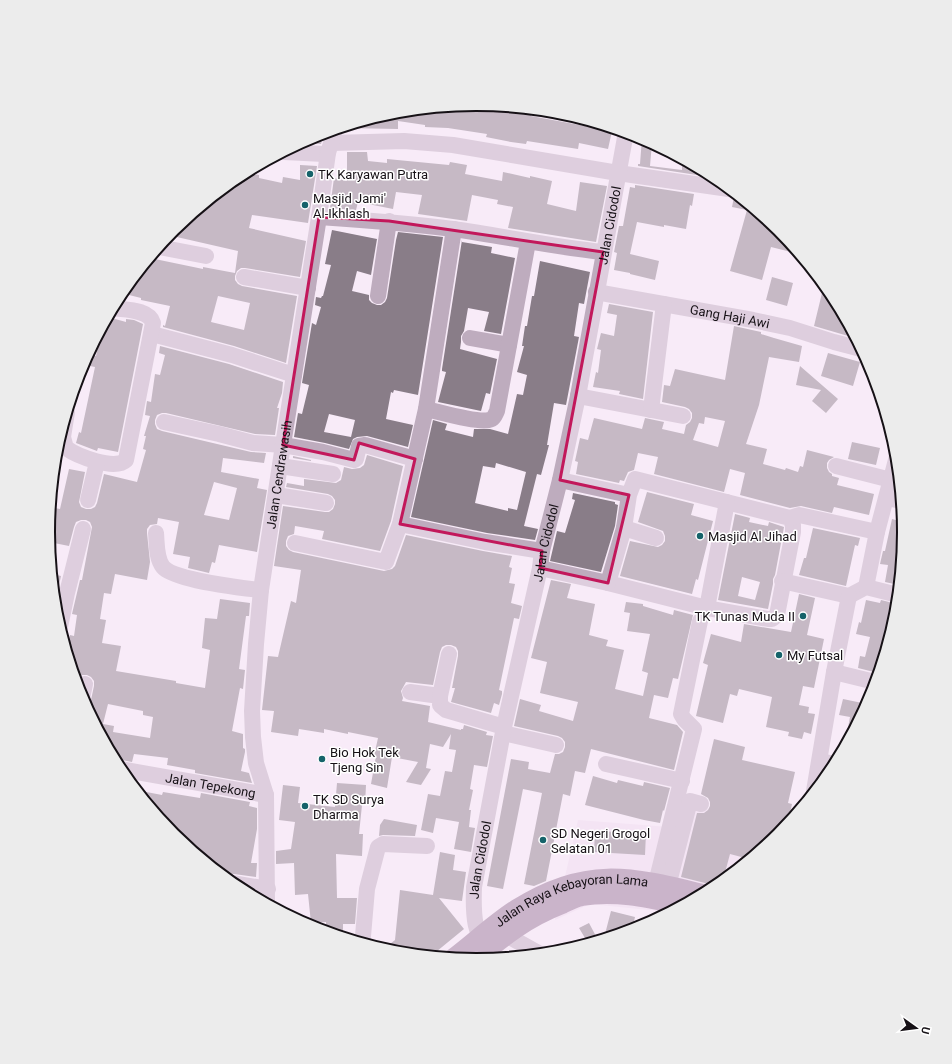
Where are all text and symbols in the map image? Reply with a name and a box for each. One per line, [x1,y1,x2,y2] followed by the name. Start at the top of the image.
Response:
[318,167,428,182] place label: TK Karyawan Putra
[305,169,315,179] marker: TK Karyawan Putra
[595,185,624,266] street label: Jalan Cidodol
[313,191,386,221] place label: Masjid Jami' Al-Ikhlash
[300,200,310,210] marker: Masjid Jami' Al-Ikhlash
[689,301,771,331] street label: Gang Haji Awi
[263,419,294,530] street label: Jalan Cendrawasih
[530,502,561,583] street label: Jalan Cidodol
[708,529,797,544] place label: Masjid Al Jihad
[695,531,705,541] marker: Masjid Al Jihad
[694,609,795,624] place label: TK Tunas Muda II
[798,611,808,621] marker: TK Tunas Muda II
[787,648,843,663] place label: My Futsal
[774,650,784,660] marker: My Futsal
[330,745,399,775] place label: Bio Hok Tek Tjeng Sin
[317,754,327,764] marker: Bio Hok Tek Tjeng Sin
[164,770,257,801] street label: Jalan Tepekong
[313,792,384,822] place label: TK SD Surya Dharma
[300,801,310,811] marker: TK SD Surya Dharma
[466,819,494,899] street label: Jalan Cidodol
[551,826,650,856] place label: SD Negeri Grogol Selatan 01
[538,835,548,845] marker: SD Negeri Grogol Selatan 01
[492,871,649,930] street label: Jalan Raya Kebayoran Lama
[896,1008,936,1048] north arrow
[918,1025,932,1035] text: U

